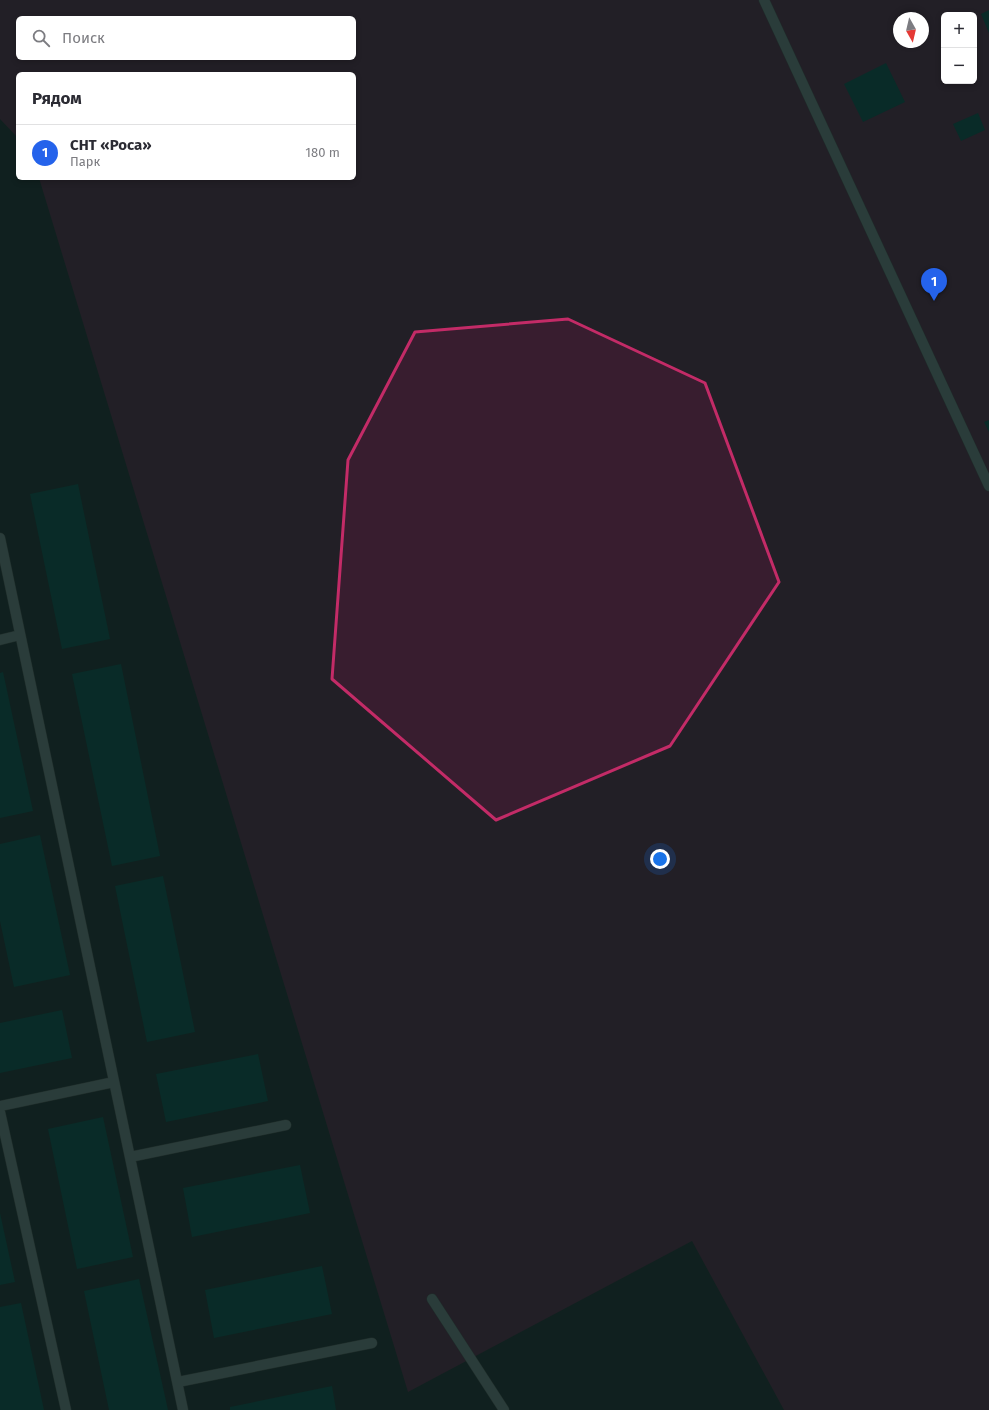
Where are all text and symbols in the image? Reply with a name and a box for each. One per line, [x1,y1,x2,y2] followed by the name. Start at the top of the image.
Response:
[893,12,929,48] north arrow
[941,12,977,84] map controls
[941,12,977,48] button: +
[16,16,356,60] search box
[30,27,52,49] icon: search
[62,29,105,47] text: Поиск
[941,48,977,84] button: −
[32,88,82,109] text: Рядом
[70,136,152,154] text: СНТ «Роса»
[42,145,48,160] text: 1
[305,145,340,160] text: 180 m
[70,154,100,169] text: Парк
[921,268,947,301] pin: 1
[650,849,670,869] your location

